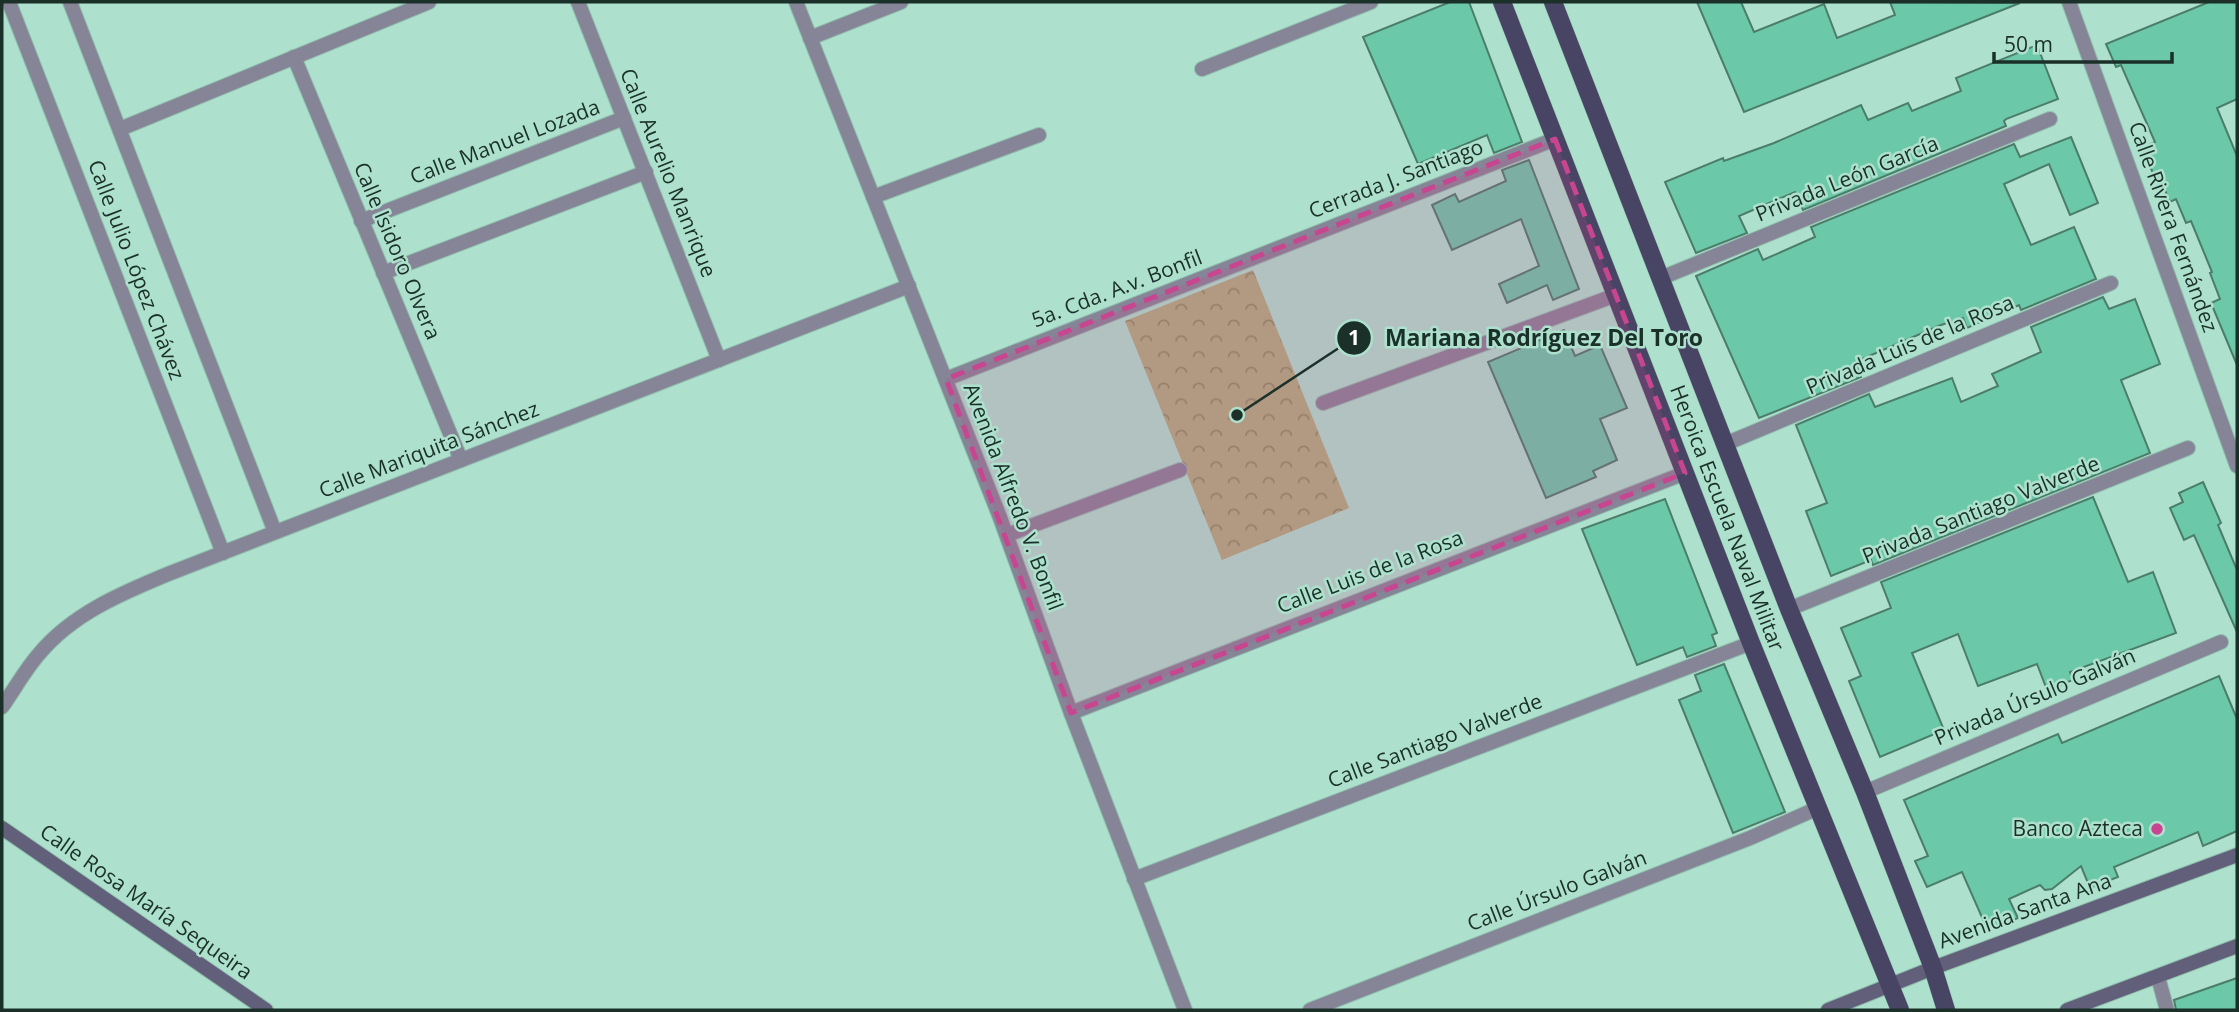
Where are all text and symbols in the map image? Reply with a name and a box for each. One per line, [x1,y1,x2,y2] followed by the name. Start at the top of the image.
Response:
[1994,21,2172,65] scale bar
[2004,30,2053,58] text: 50 m
[614,64,724,281] street label: Calle Aurelio Manrique
[406,92,604,190] street label: Calle Manuel Lozada
[2123,118,2225,336] street label: Calle Rivera Fernández
[1751,129,1942,228] street label: Privada León García
[1304,132,1487,224] street label: Cerrada J. Santiago
[82,156,192,384] street label: Calle Julio López Chávez
[348,158,448,344] street label: Calle Isidoro Olvera
[1027,243,1206,333] street label: 5a. Cda. A.v. Bonfil
[1801,288,2018,401] street label: Privada Luis de la Rosa
[1336,316,1717,360] callout: Mariana Rodríguez Del Toro
[1385,321,1703,353] text: Mariana Rodríguez Del Toro
[1348,323,1360,351] text: 1
[958,379,1070,614] street label: Avenida Alfredo V. Bonfil
[1664,381,1792,655] street label: Heroica Escuela Naval Militar
[315,394,543,504] street label: Calle Mariquita Sánchez
[1858,449,2103,570] street label: Privada Santiago Valverde
[1273,523,1467,619] street label: Calle Luis de la Rosa
[1930,641,2140,751] street label: Privada Úrsulo Galván
[1323,686,1546,794] street label: Calle Santiago Valverde
[2013,814,2143,842] place label: Banco Azteca
[35,817,258,985] street label: Calle Rosa María Sequeira
[2149,821,2165,837] marker: Banco Azteca
[1463,843,1650,937] street label: Calle Úrsulo Galván
[1934,866,2115,954] street label: Avenida Santa Ana

